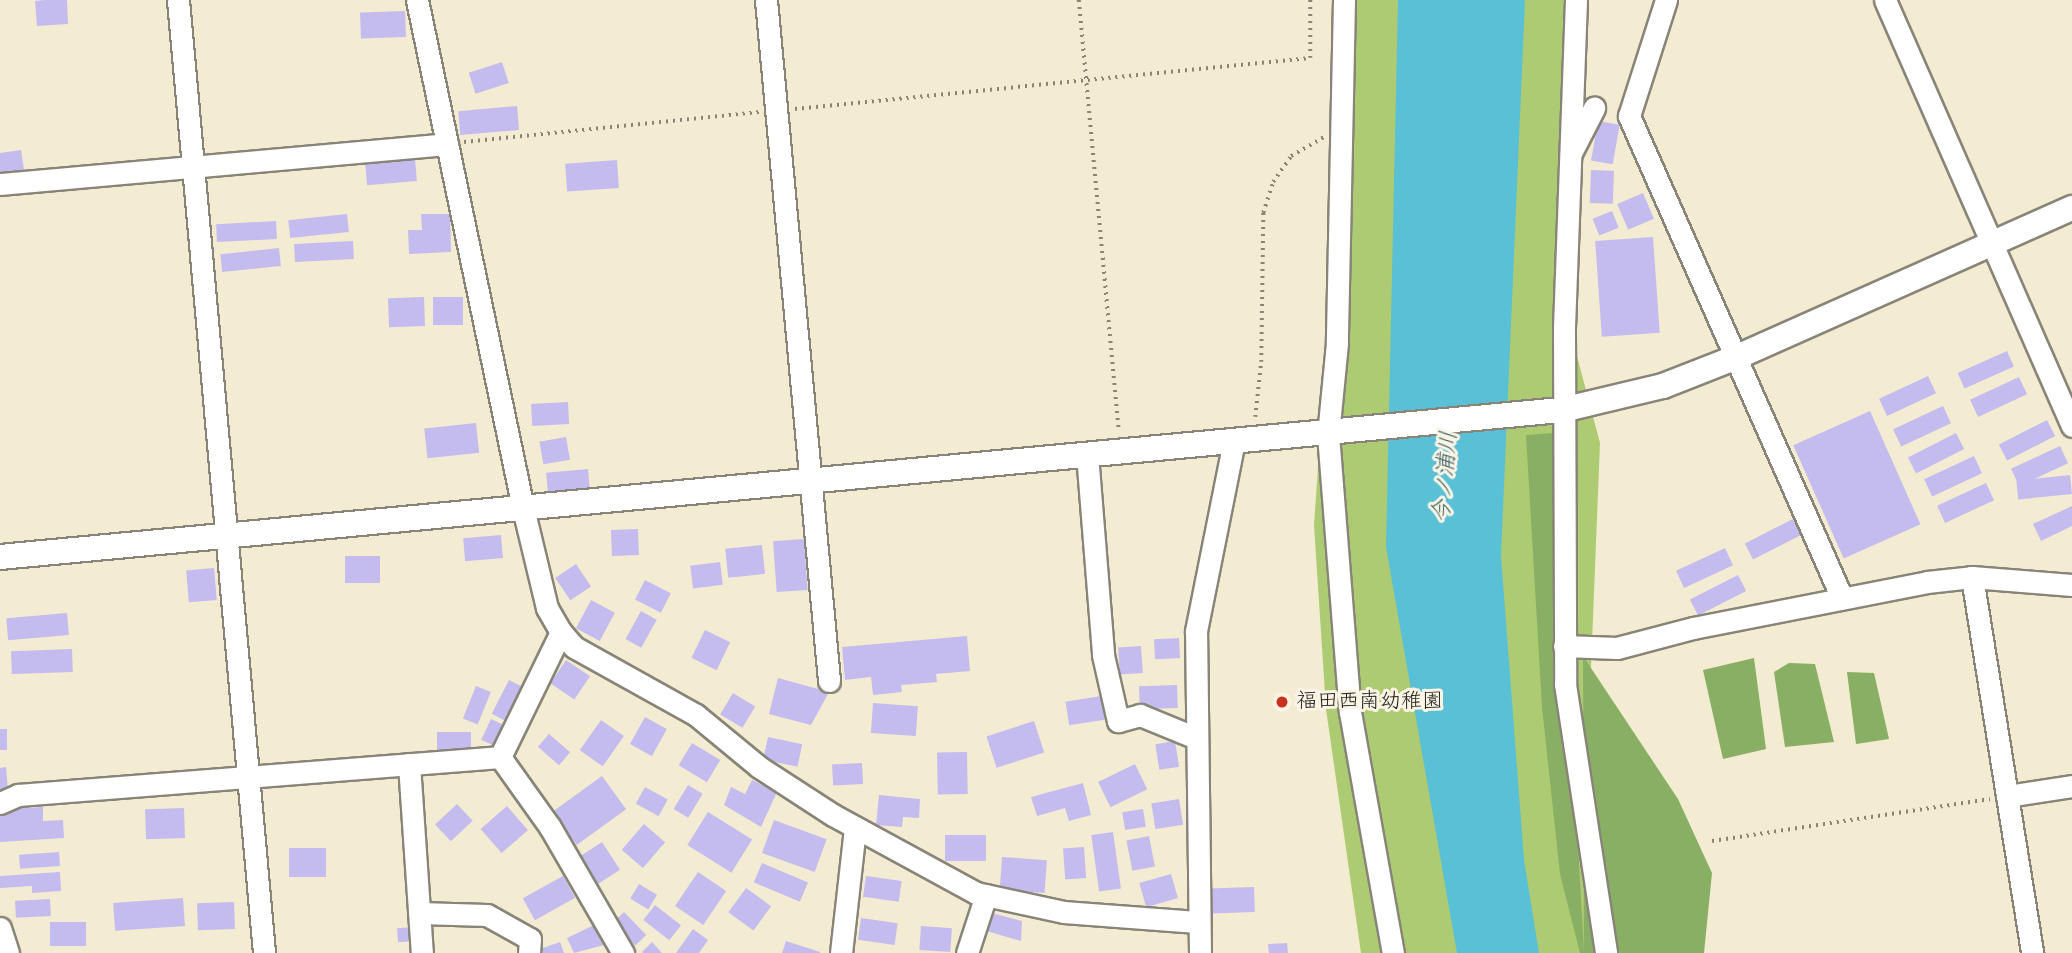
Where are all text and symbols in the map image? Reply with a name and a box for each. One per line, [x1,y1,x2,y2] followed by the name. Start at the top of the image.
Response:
[1428,430,1464,524] water label: 今ノ浦川
[1296,689,1443,715] place label: 福田西南幼稚園
[1274,694,1290,710] marker: 福田西南幼稚園

